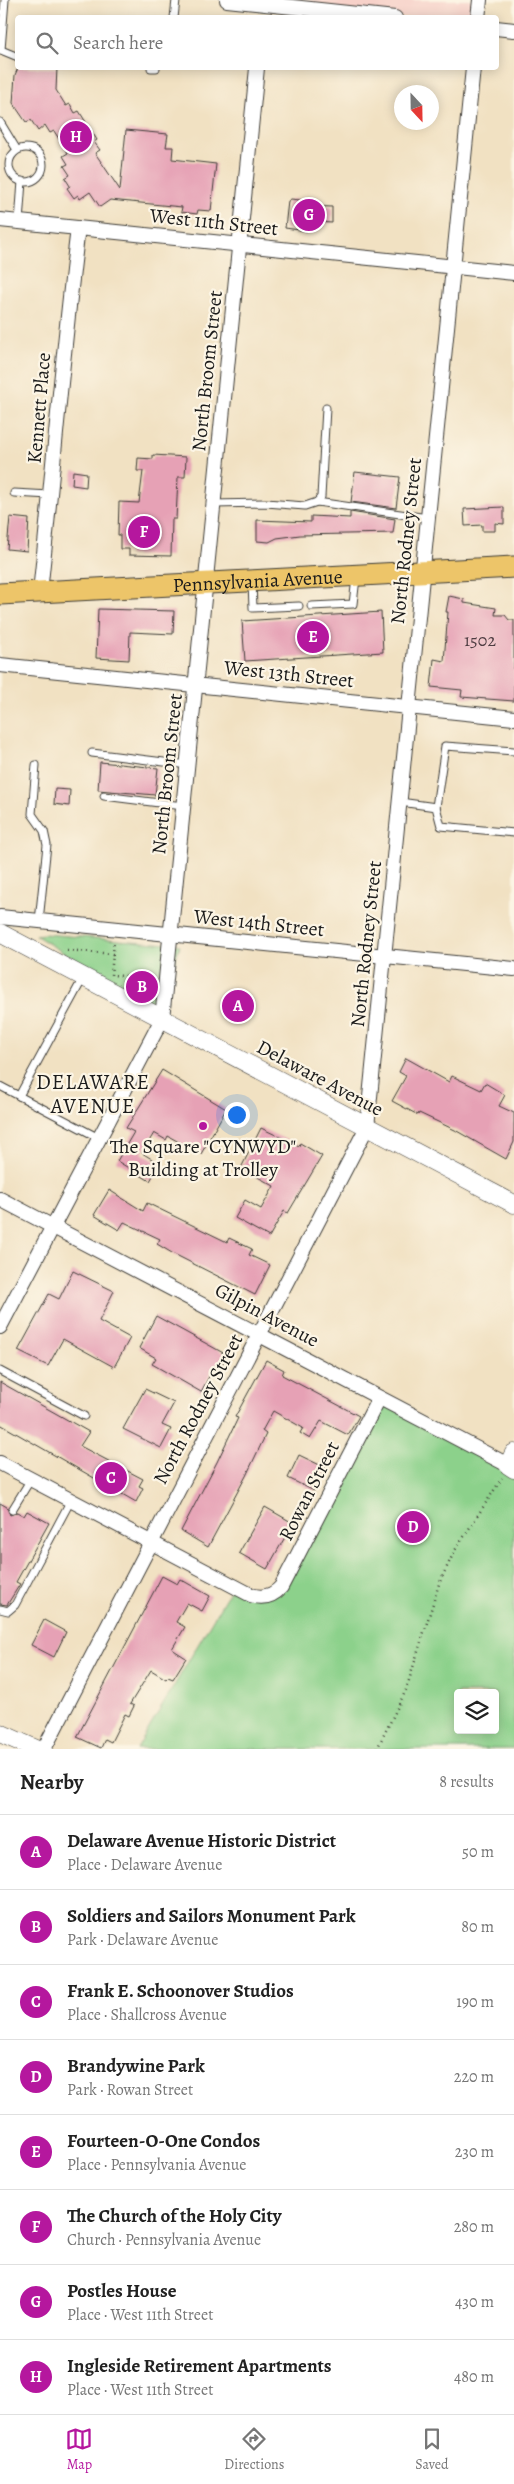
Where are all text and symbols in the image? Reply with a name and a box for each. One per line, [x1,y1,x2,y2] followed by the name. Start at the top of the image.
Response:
[15,15,499,70] search box
[33,29,61,57] icon: search
[73,30,163,56] text: Search here
[394,85,439,130] north arrow
[60,118,92,156] pin: H
[293,196,325,234] pin: G
[148,202,280,242] street label: West 11th Street
[185,289,229,453] street label: North Broom Street
[21,351,57,465] street label: Kennett Place
[384,456,428,626] street label: North Rodney Street
[128,513,160,551] pin: F
[172,563,343,598] street label: Pennsylvania Avenue
[297,618,329,656] pin: E
[464,628,496,652] house number: 1502
[222,654,356,694] street label: West 13th Street
[145,692,189,856] street label: North Broom Street
[344,859,388,1029] street label: North Rodney Street
[191,903,326,943] street label: West 14th Street
[126,968,158,1006] pin: B
[222,987,254,1025] pin: A
[252,1033,388,1123] street label: Delaware Avenue
[36,1068,150,1120] district label: DELAWARE AVENUE
[224,1102,250,1128] your location
[197,1120,209,1132] marker: The Square "CYNWYD" Building at Trolley
[110,1133,296,1183] place label: The Square "CYNWYD" Building at Trolley
[210,1276,324,1354] street label: Gilpin Avenue
[147,1329,249,1489] street label: North Rodney Street
[272,1436,346,1545] street label: Rowan Street
[95,1459,127,1497] pin: C
[397,1508,429,1546] pin: D
[454,1689,499,1734] map controls
[454,1689,499,1734] button: layers
[20,1768,83,1796] text: Nearby
[439,1771,494,1793] text: 8 results
[67,1828,336,1854] text: Delaware Avenue Historic District
[31,1841,41,1863] text: A
[462,1841,494,1863] text: 50 m
[67,1854,222,1876] text: Place · Delaware Avenue
[67,1903,356,1929] text: Soldiers and Sailors Monument Park
[31,1916,41,1938] text: B
[461,1916,494,1938] text: 80 m
[67,1929,218,1951] text: Park · Delaware Avenue
[67,1978,294,2004] text: Frank E. Schoonover Studios
[31,1991,41,2013] text: C
[456,1991,494,2013] text: 190 m
[67,2004,227,2026] text: Place · Shallcross Avenue
[67,2053,205,2079] text: Brandywine Park
[30,2066,42,2088] text: D
[454,2066,494,2088] text: 220 m
[67,2079,193,2101] text: Park · Rowan Street
[67,2128,260,2154] text: Fourteen-O-One Condos
[31,2141,41,2163] text: E
[455,2141,494,2163] text: 230 m
[67,2154,247,2176] text: Place · Pennsylvania Avenue
[67,2203,282,2229] text: The Church of the Holy City
[32,2216,40,2238] text: F
[454,2216,494,2238] text: 280 m
[67,2229,261,2251] text: Church · Pennsylvania Avenue
[67,2278,177,2304] text: Postles House
[31,2291,41,2313] text: G
[455,2291,494,2313] text: 430 m
[67,2304,213,2326] text: Place · West 11th Street
[67,2353,332,2379] text: Ingleside Retirement Apartments
[30,2366,42,2388] text: H
[454,2366,494,2388] text: 480 m
[67,2379,213,2401] text: Place · West 11th Street
[65,2425,93,2474] tab: Map
[224,2425,284,2474] tab: Directions
[415,2425,449,2474] tab: Saved

